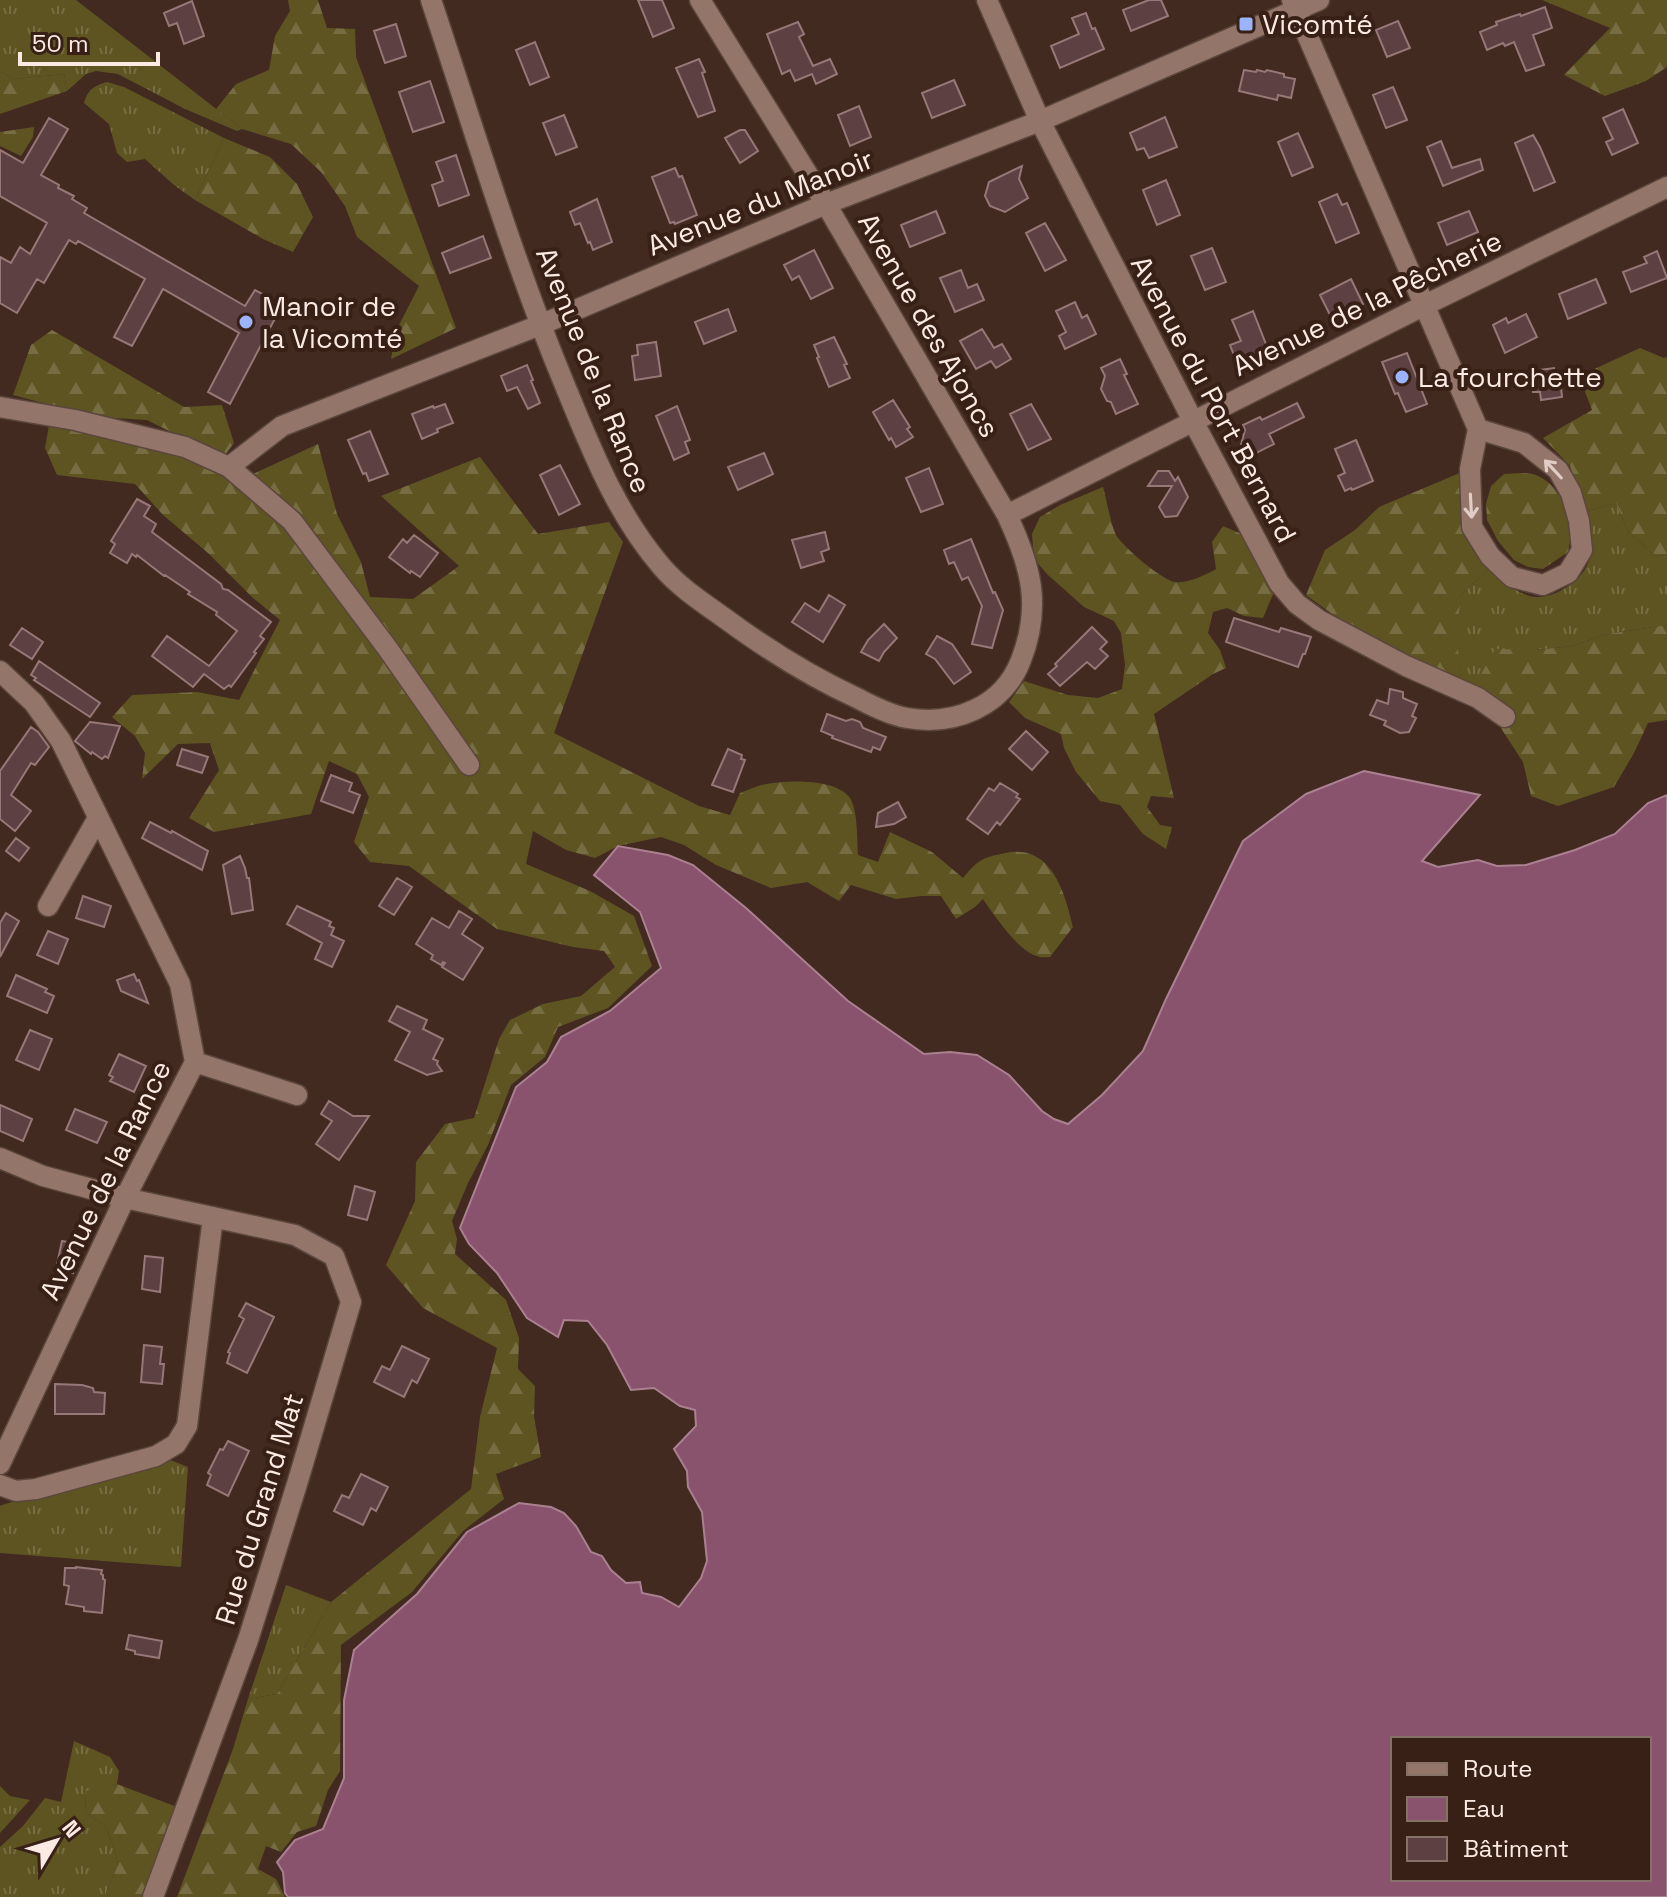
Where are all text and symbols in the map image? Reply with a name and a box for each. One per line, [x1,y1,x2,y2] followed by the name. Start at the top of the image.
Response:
[1262,6,1373,42] place label: Vicomté
[1237,15,1255,33] marker: Vicomté
[20,16,158,66] scale bar
[32,28,89,59] text: 50 m
[642,140,878,264] street label: Avenue du Manoir
[850,207,1008,443] street label: Avenue des Ajoncs
[1226,222,1508,384] street label: Avenue de la Pêcherie
[528,242,660,498] street label: Avenue de la Rance
[1123,249,1305,549] street label: Avenue du Port Bernard
[262,288,403,356] place label: Manoir de la Vicomté
[237,313,255,331] marker: Manoir de la Vicomté
[1418,359,1602,395] place label: La fourchette
[1393,368,1411,386] marker: La fourchette
[1544,459,1563,479] one-way arrow
[1464,492,1479,519] one-way arrow
[31,1054,179,1306] street label: Avenue de la Rance
[207,1389,311,1629] street label: Rue du Grand Mat
[1391,1737,1651,1881] legend
[1463,1753,1532,1784] text: Route
[1463,1793,1505,1824] text: Eau
[16,1801,96,1881] north arrow
[56,1814,87,1843] text: N
[1463,1833,1569,1864] text: Bâtiment

